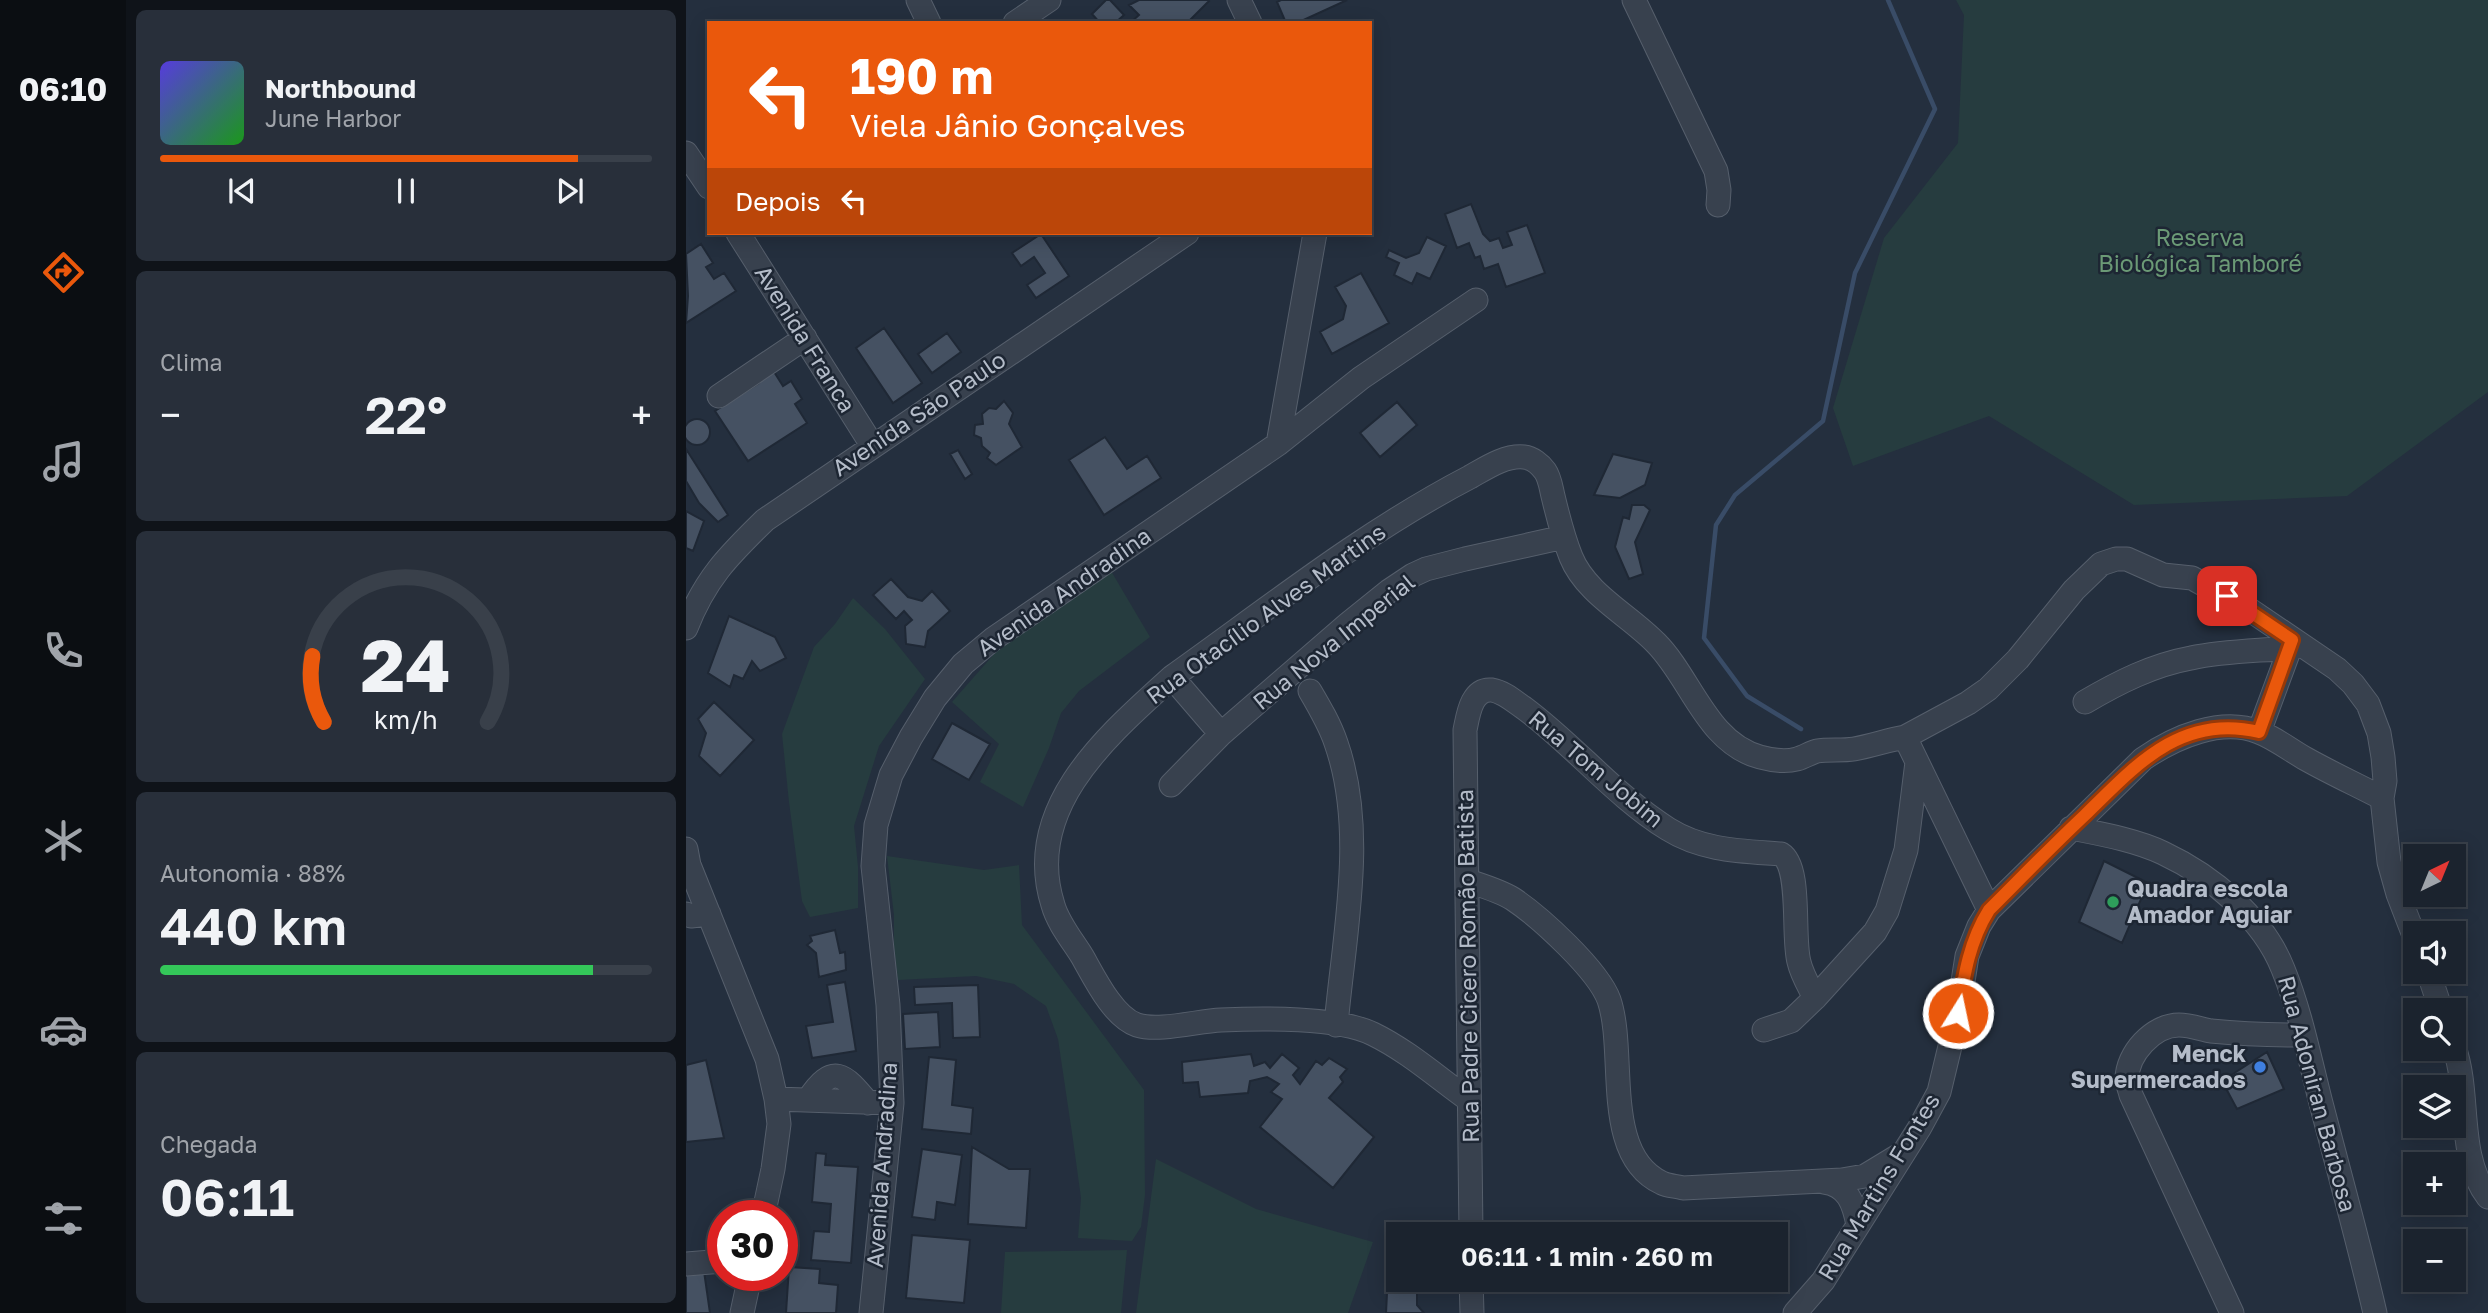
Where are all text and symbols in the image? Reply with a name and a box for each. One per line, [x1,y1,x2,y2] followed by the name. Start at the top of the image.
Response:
[850,46,993,105] text: 190 m
[735,49,826,140] icon: left
[19,70,107,108] text: 06:10
[265,73,416,104] text: Northbound
[265,104,401,132] text: June Harbor
[850,106,1186,144] text: Viela Jânio Gonçalves
[223,172,261,210] icon: previous
[387,172,425,210] icon: pause
[551,172,589,210] icon: next
[835,182,873,220] icon: left
[735,186,821,217] text: Depois
[2098,223,2302,277] park label: Reserva Biológica Tamboré
[39,248,88,297] icon: directions
[749,260,862,417] street label: Avenida Franca
[826,345,1010,482] street label: Avenida São Paulo
[160,348,223,376] text: Clima
[365,383,447,445] text: 22°
[160,392,181,437] text: −
[631,392,652,437] text: +
[39,437,88,486] icon: music
[1140,517,1390,709] street label: Rua Otacílio Alves Martins
[971,521,1156,662] street label: Avenida Andradina
[2197,566,2257,626] pin
[1247,567,1420,715] street label: Rua Nova Imperial
[2208,577,2246,615] icon: arrive
[361,622,451,709] text: 24
[39,626,88,675] icon: phone
[374,704,438,735] text: km/h
[1524,704,1670,833] street label: Rua Tom Jobim
[1450,789,1484,1143] street label: Rua Padre Cicero Romão Batista
[39,816,88,865] icon: climate
[2403,844,2466,906] north arrow
[2403,844,2466,1292] map controls
[160,859,345,887] text: Autonomia · 88%
[2127,874,2292,928] place label: Quadra escola Amador Aguiar
[160,894,347,956] text: 440 km
[2105,894,2121,910] marker: Quadra escola Amador Aguiar
[2403,921,2466,984] button: sound
[2273,973,2363,1215] street label: Rua Adoniran Barbosa
[1921,976,1995,1050] position arrow
[2403,998,2466,1061] button: search
[39,1005,88,1054] icon: car
[2071,1039,2247,1093] place label: Menck Supermercados
[2252,1059,2268,1075] marker: Menck Supermercados
[860,1061,902,1269] street label: Avenida Andradina
[2403,1075,2466,1138] button: layers
[1811,1088,1945,1285] street label: Rua Martins Fontes
[160,1130,257,1158] text: Chegada
[2403,1152,2466,1215] button: +
[160,1165,294,1227] text: 06:11
[39,1194,88,1243] icon: filters
[707,1200,798,1291] speed limit sign: 30
[2403,1229,2466,1292] button: −
[1461,1241,1713,1272] text: 06:11 · 1 min · 260 m

